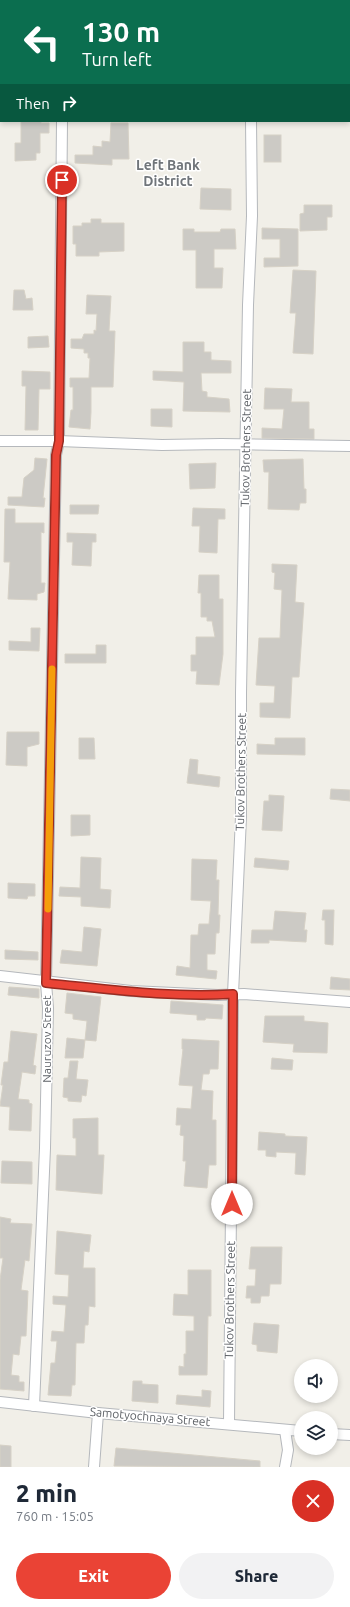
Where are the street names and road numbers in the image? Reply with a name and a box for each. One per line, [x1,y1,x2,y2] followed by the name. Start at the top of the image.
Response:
[238,389,253,507] street label: Tukov Brothers Street
[233,713,248,831] street label: Tukov Brothers Street
[40,995,53,1083] street label: Nauruzov Street
[222,1241,237,1359] street label: Tukov Brothers Street
[89,1405,211,1428] street label: Samotyochnaya Street

